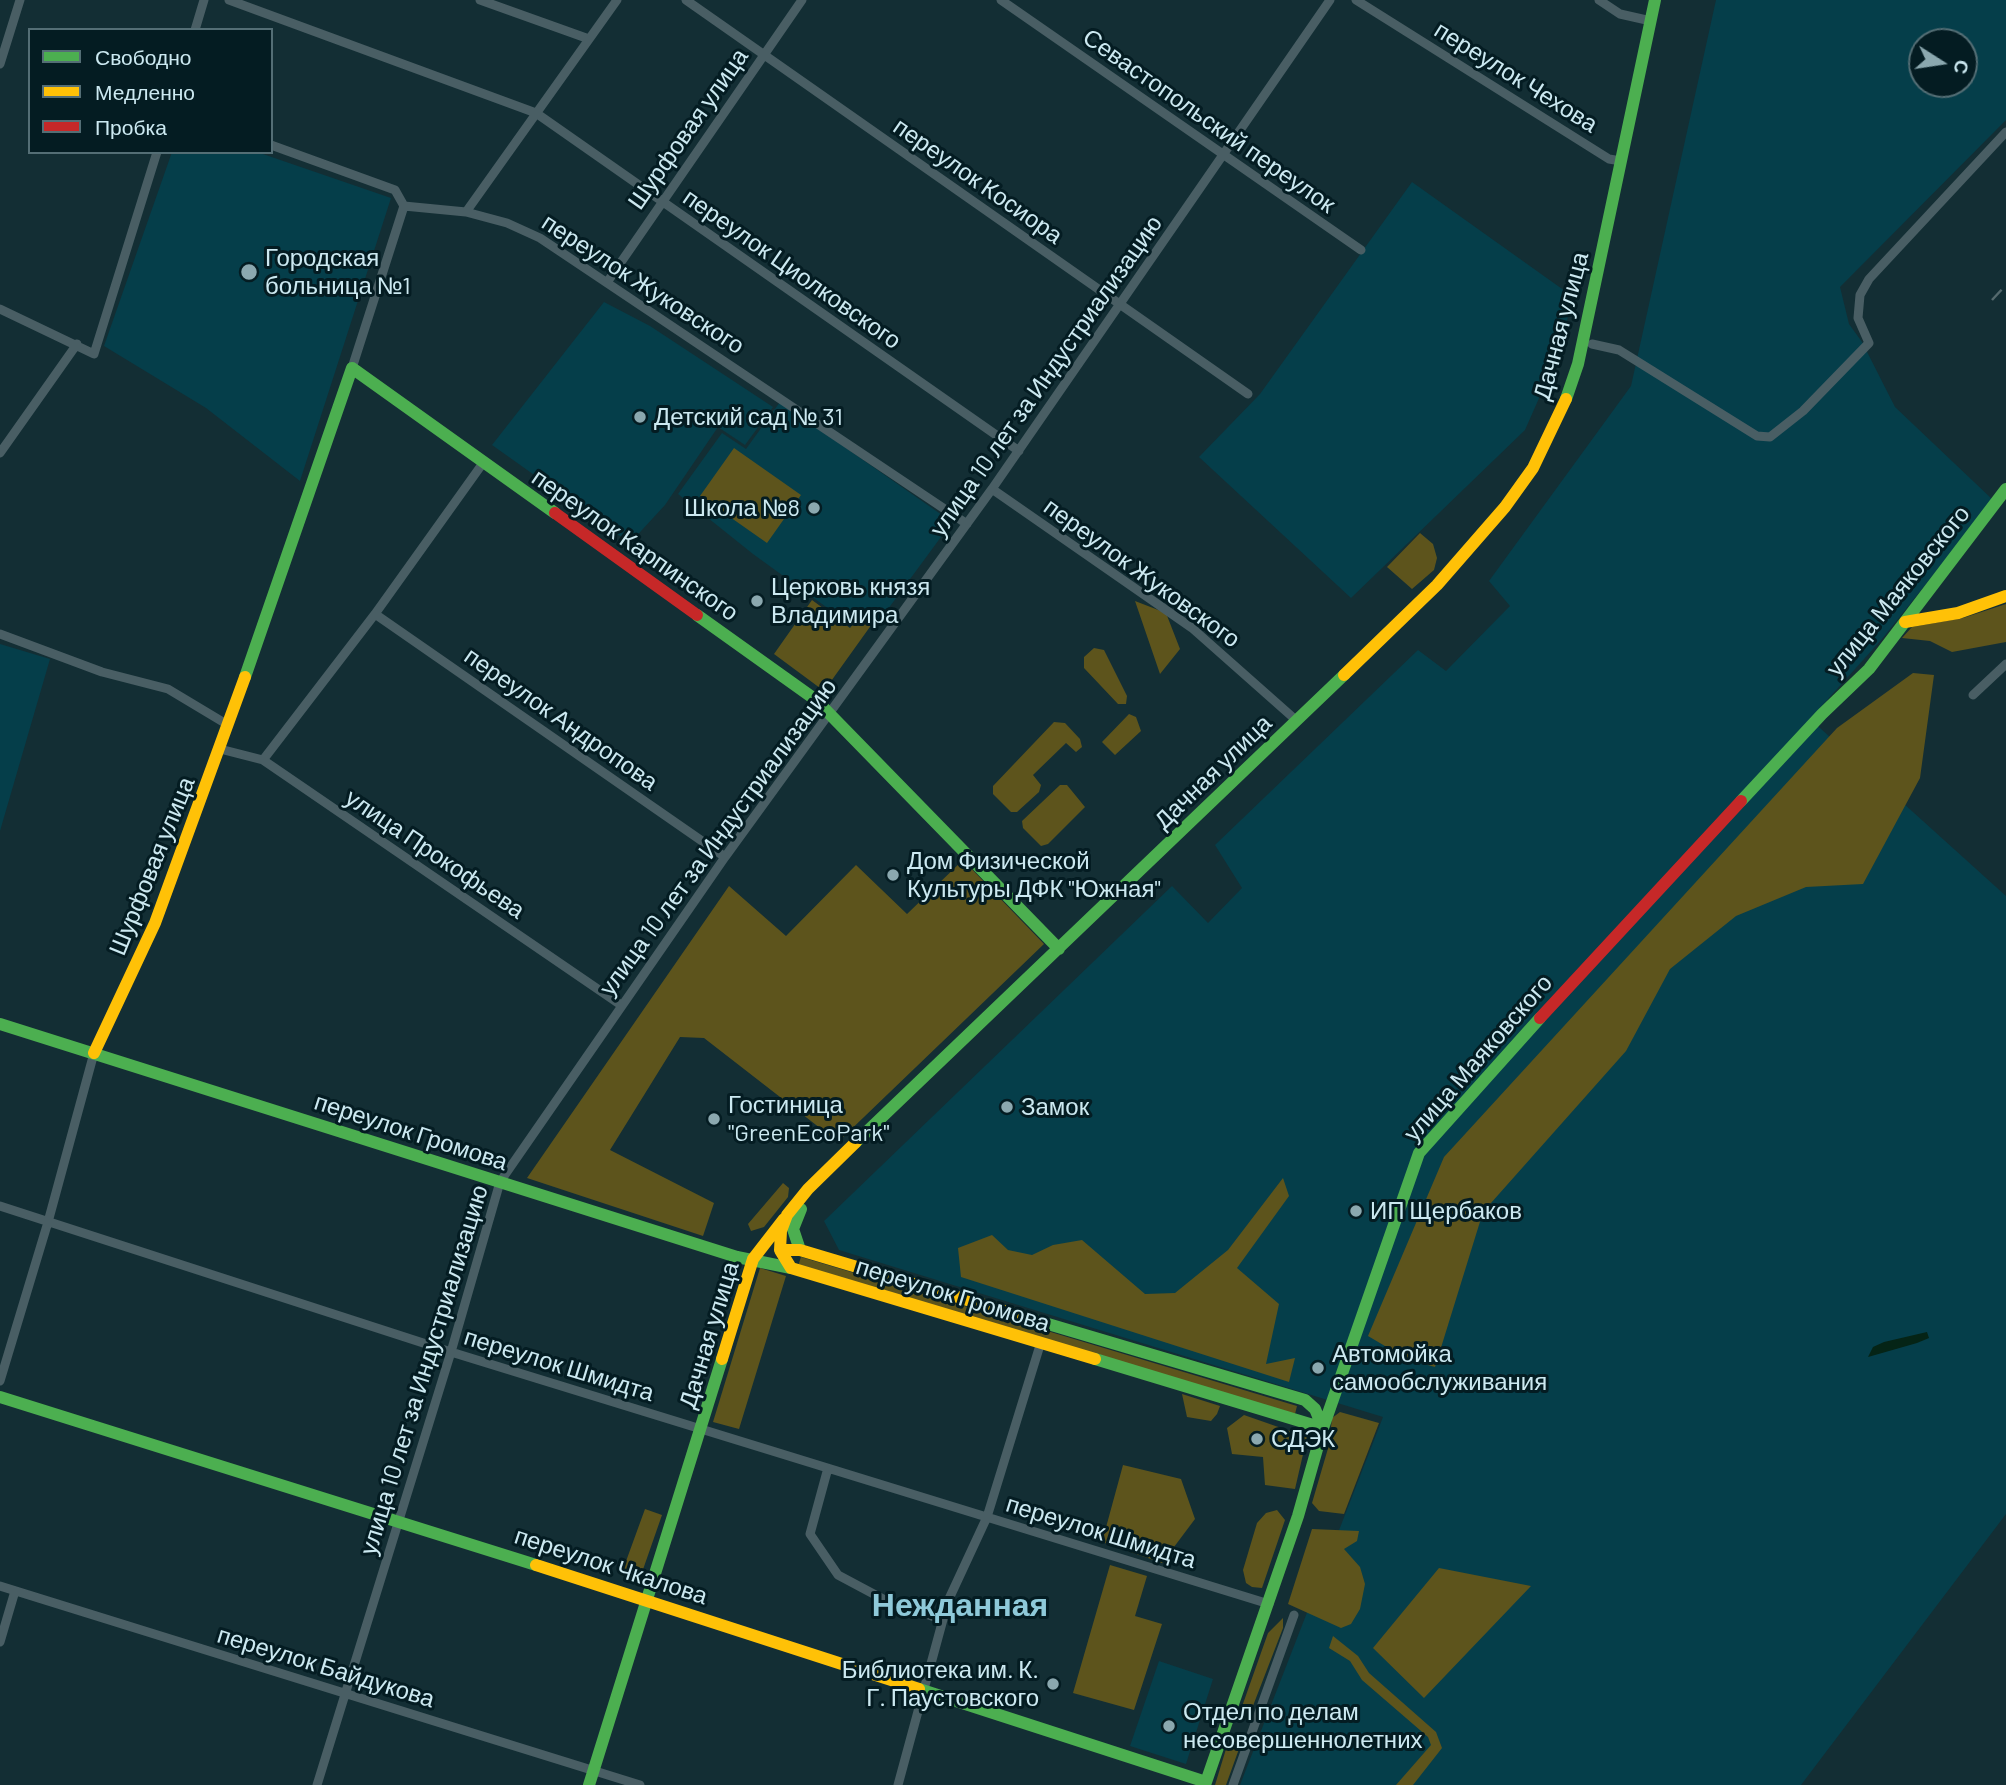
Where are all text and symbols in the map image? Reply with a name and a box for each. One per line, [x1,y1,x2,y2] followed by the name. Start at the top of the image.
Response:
[1429,15,1603,139] street label: переулок Чехова
[1077,23,1341,219] street label: Севастопольский переулок
[28,28,273,154] legend
[1908,28,1978,98] north arrow
[622,43,754,215] street label: Шурфовая улица
[95,44,192,69] text: Свободно
[1949,58,1975,76] text: С
[95,79,195,104] text: Медленно
[888,112,1068,250] street label: переулок Косиора
[95,114,167,139] text: Пробка
[677,183,907,355] street label: переулок Циолковского
[536,208,750,360] street label: переулок Жуковского
[924,210,1168,542] street label: улица 10 лет за Индустриализацию
[265,244,411,300] place label: Городская больница №1
[1527,249,1595,403] street label: Дачная улица
[239,262,259,282] marker: Городская больница №1
[654,403,843,431] place label: Детский сад № 31
[632,409,648,425] marker: Детский сад № 31
[526,463,744,627] street label: переулок Карпинского
[1038,492,1246,654] street label: переулок Жуковского
[684,494,800,522] place label: Школа №8
[806,500,822,516] marker: Школа №8
[1820,500,1976,682] street label: улица Маяковского
[771,573,930,629] place label: Церковь князя Владимира
[749,593,765,609] marker: Церковь князя Владимира
[459,641,663,797] street label: переулок Андропова
[593,673,843,1001] street label: улица 10 лет за Индустриализацию
[1148,709,1278,835] street label: Дачная улица
[103,773,201,959] street label: Шурфовая улица
[340,783,530,925] street label: улица Прокофьева
[907,847,1161,903] place label: Дом Физической Культуры ДФК "Южная"
[885,867,901,883] marker: Дом Физической Культуры ДФК "Южная"
[1398,969,1558,1147] street label: улица Маяковского
[311,1087,511,1177] street label: переулок Громова
[728,1091,890,1147] place label: Гостиница "GreenEcoPark"
[1021,1093,1089,1121] place label: Замок
[999,1099,1015,1115] marker: Замок
[706,1111,722,1127] marker: Гостиница "GreenEcoPark"
[354,1182,494,1558] street label: улица 10 лет за Индустриализацию
[1370,1197,1522,1225] place label: ИП Щербаков
[1348,1203,1364,1219] marker: ИП Щербаков
[853,1252,1053,1338] street label: переулок Громова
[673,1258,745,1412] street label: Дачная улица
[461,1322,657,1408] street label: переулок Шмидта
[1332,1340,1547,1396] place label: Автомойка самообслуживания
[1310,1360,1326,1376] marker: Автомойка самообслуживания
[1271,1425,1335,1453] place label: СДЭК
[1249,1431,1265,1447] marker: СДЭК
[1003,1489,1199,1575] street label: переулок Шмидта
[511,1521,711,1611] street label: переулок Чкалова
[872,1586,1048,1624] district label: Нежданная
[214,1620,438,1714] street label: переулок Байдукова
[842,1656,1039,1712] place label: Библиотека им. К. Г. Паустовского
[1045,1676,1061,1692] marker: Библиотека им. К. Г. Паустовского
[1183,1698,1423,1754] place label: Отдел по делам несовершеннолетних
[1161,1718,1177,1734] marker: Отдел по делам несовершеннолетних

